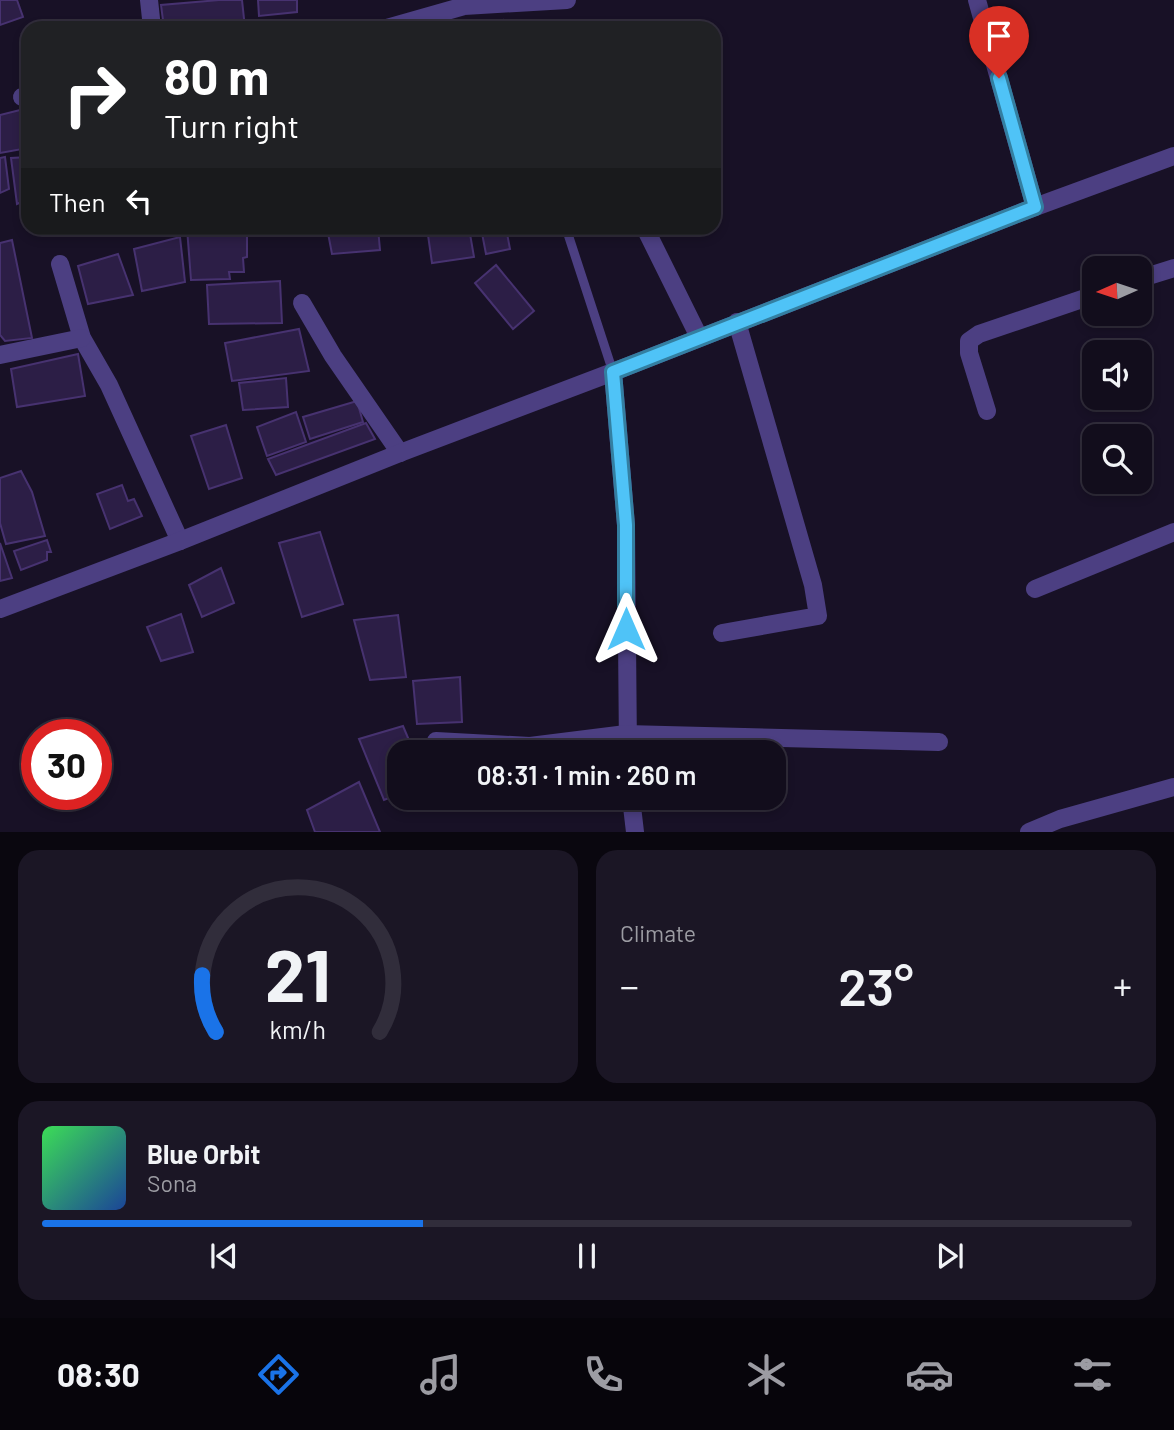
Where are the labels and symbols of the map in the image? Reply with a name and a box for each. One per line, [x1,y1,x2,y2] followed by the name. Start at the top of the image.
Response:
[969,6,1029,78] pin
[1082,256,1152,326] north arrow
[589,592,663,666] position arrow
[21,719,112,810] speed limit sign: 30

